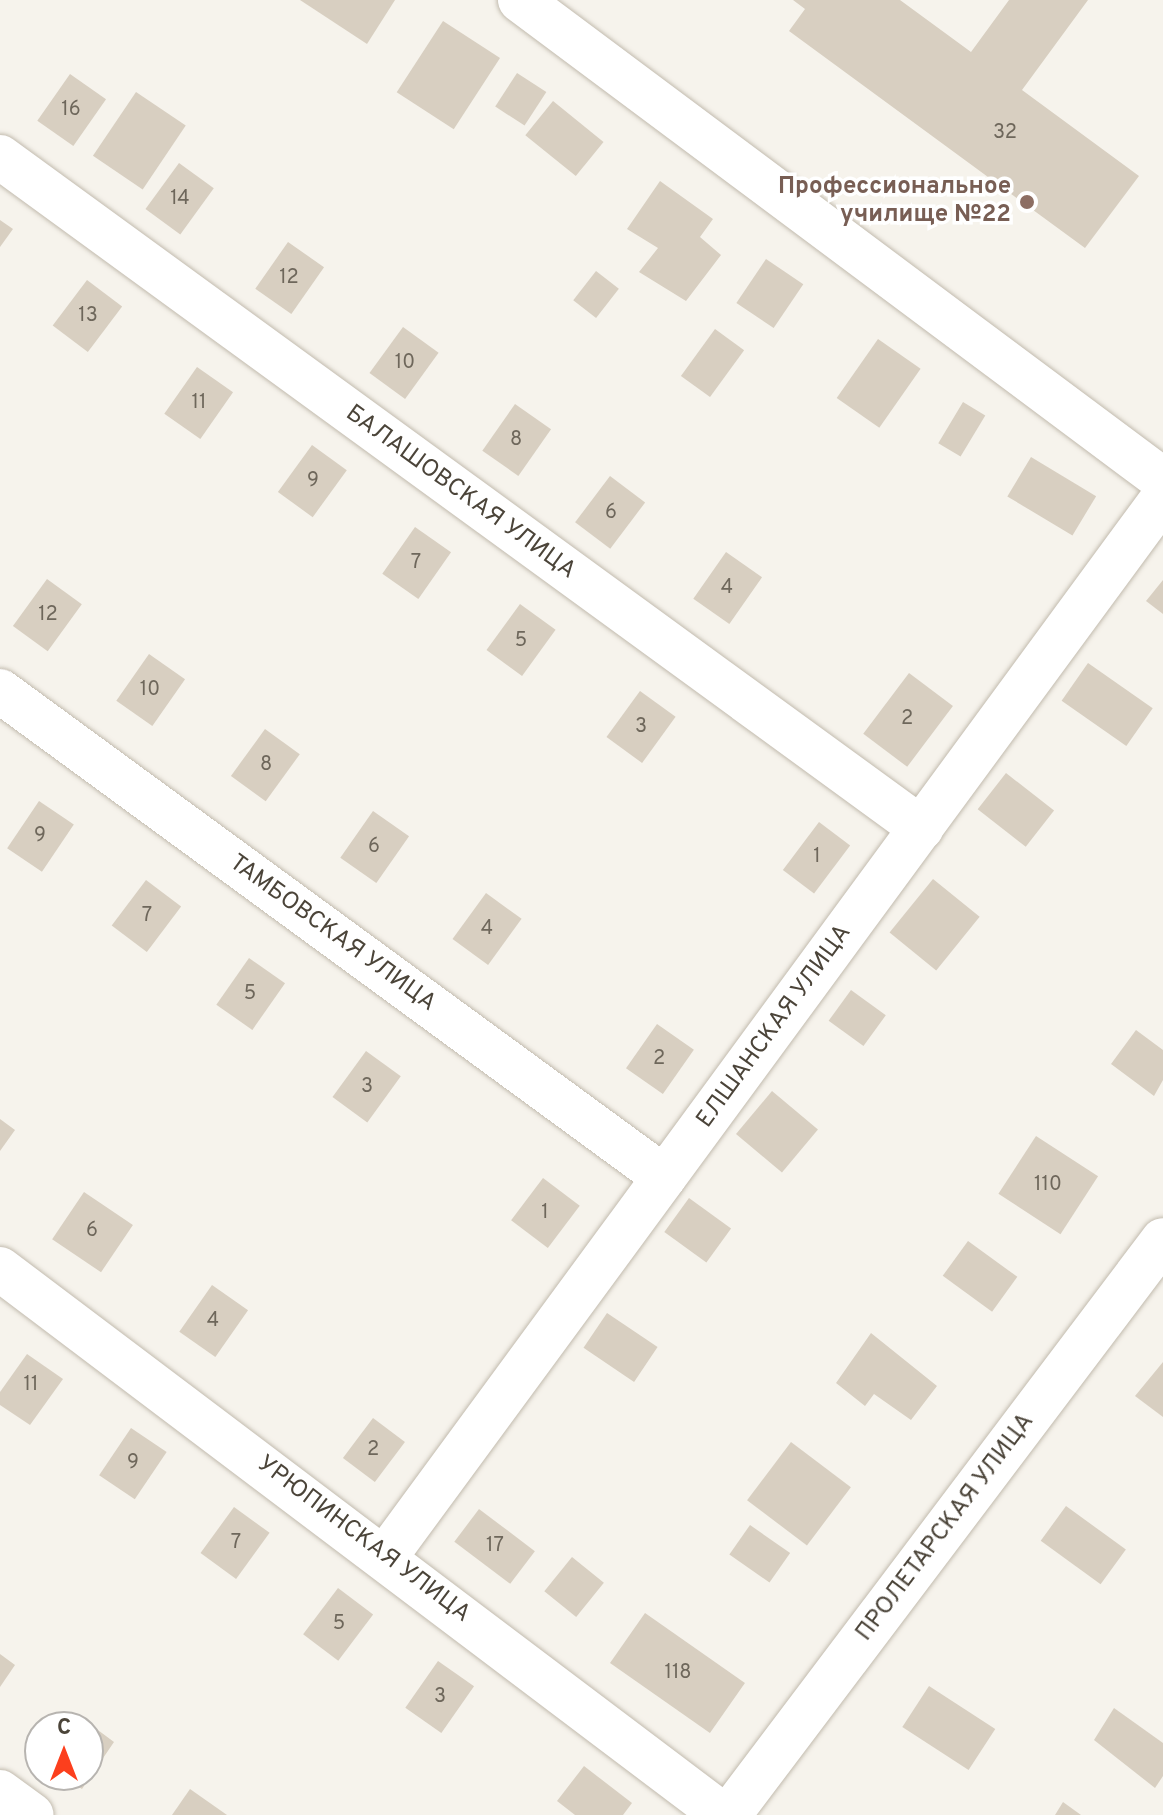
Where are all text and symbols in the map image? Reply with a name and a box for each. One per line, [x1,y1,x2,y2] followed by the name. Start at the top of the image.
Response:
[61,98,81,122] house number: 16
[993,121,1017,145] house number: 32
[778,174,1011,230] place label: Профессиональное училище №22
[170,187,190,211] house number: 14
[1018,193,1036,211] marker: Профессиональное училище №22
[279,266,299,290] house number: 12
[78,304,98,328] house number: 13
[395,351,415,375] house number: 10
[192,391,206,415] house number: 11
[339,400,581,586] street label: БАЛАШОВСКАЯ УЛИЦА
[510,428,522,452] house number: 8
[307,469,319,493] house number: 9
[605,501,617,525] house number: 6
[411,551,421,575] house number: 7
[721,576,733,600] house number: 4
[38,603,58,627] house number: 12
[515,629,527,653] house number: 5
[140,678,160,702] house number: 10
[901,707,913,731] house number: 2
[635,715,647,739] house number: 3
[260,753,272,777] house number: 8
[34,824,46,848] house number: 9
[368,835,380,859] house number: 6
[813,845,821,869] house number: 1
[223,849,441,1019] street label: ТАМБОВСКАЯ УЛИЦА
[142,904,152,928] house number: 7
[481,917,493,941] house number: 4
[692,920,858,1134] street label: ЕЛШАНСКАЯ УЛИЦА
[244,982,256,1006] house number: 5
[653,1047,665,1071] house number: 2
[361,1075,373,1099] house number: 3
[1034,1173,1062,1197] house number: 110
[541,1201,549,1225] house number: 1
[86,1219,98,1243] house number: 6
[207,1309,219,1333] house number: 4
[24,1373,38,1397] house number: 11
[851,1409,1041,1647] street label: ПРОЛЕТАРСКАЯ УЛИЦА
[367,1438,379,1462] house number: 2
[251,1450,475,1630] street label: УРЮПИНСКАЯ УЛИЦА
[127,1451,139,1475] house number: 9
[231,1531,241,1555] house number: 7
[486,1534,504,1558] house number: 17
[333,1612,345,1636] house number: 5
[664,1661,692,1685] house number: 118
[434,1685,446,1709] house number: 3
[24,1711,104,1791] north arrow
[57,1715,71,1742] text: С

